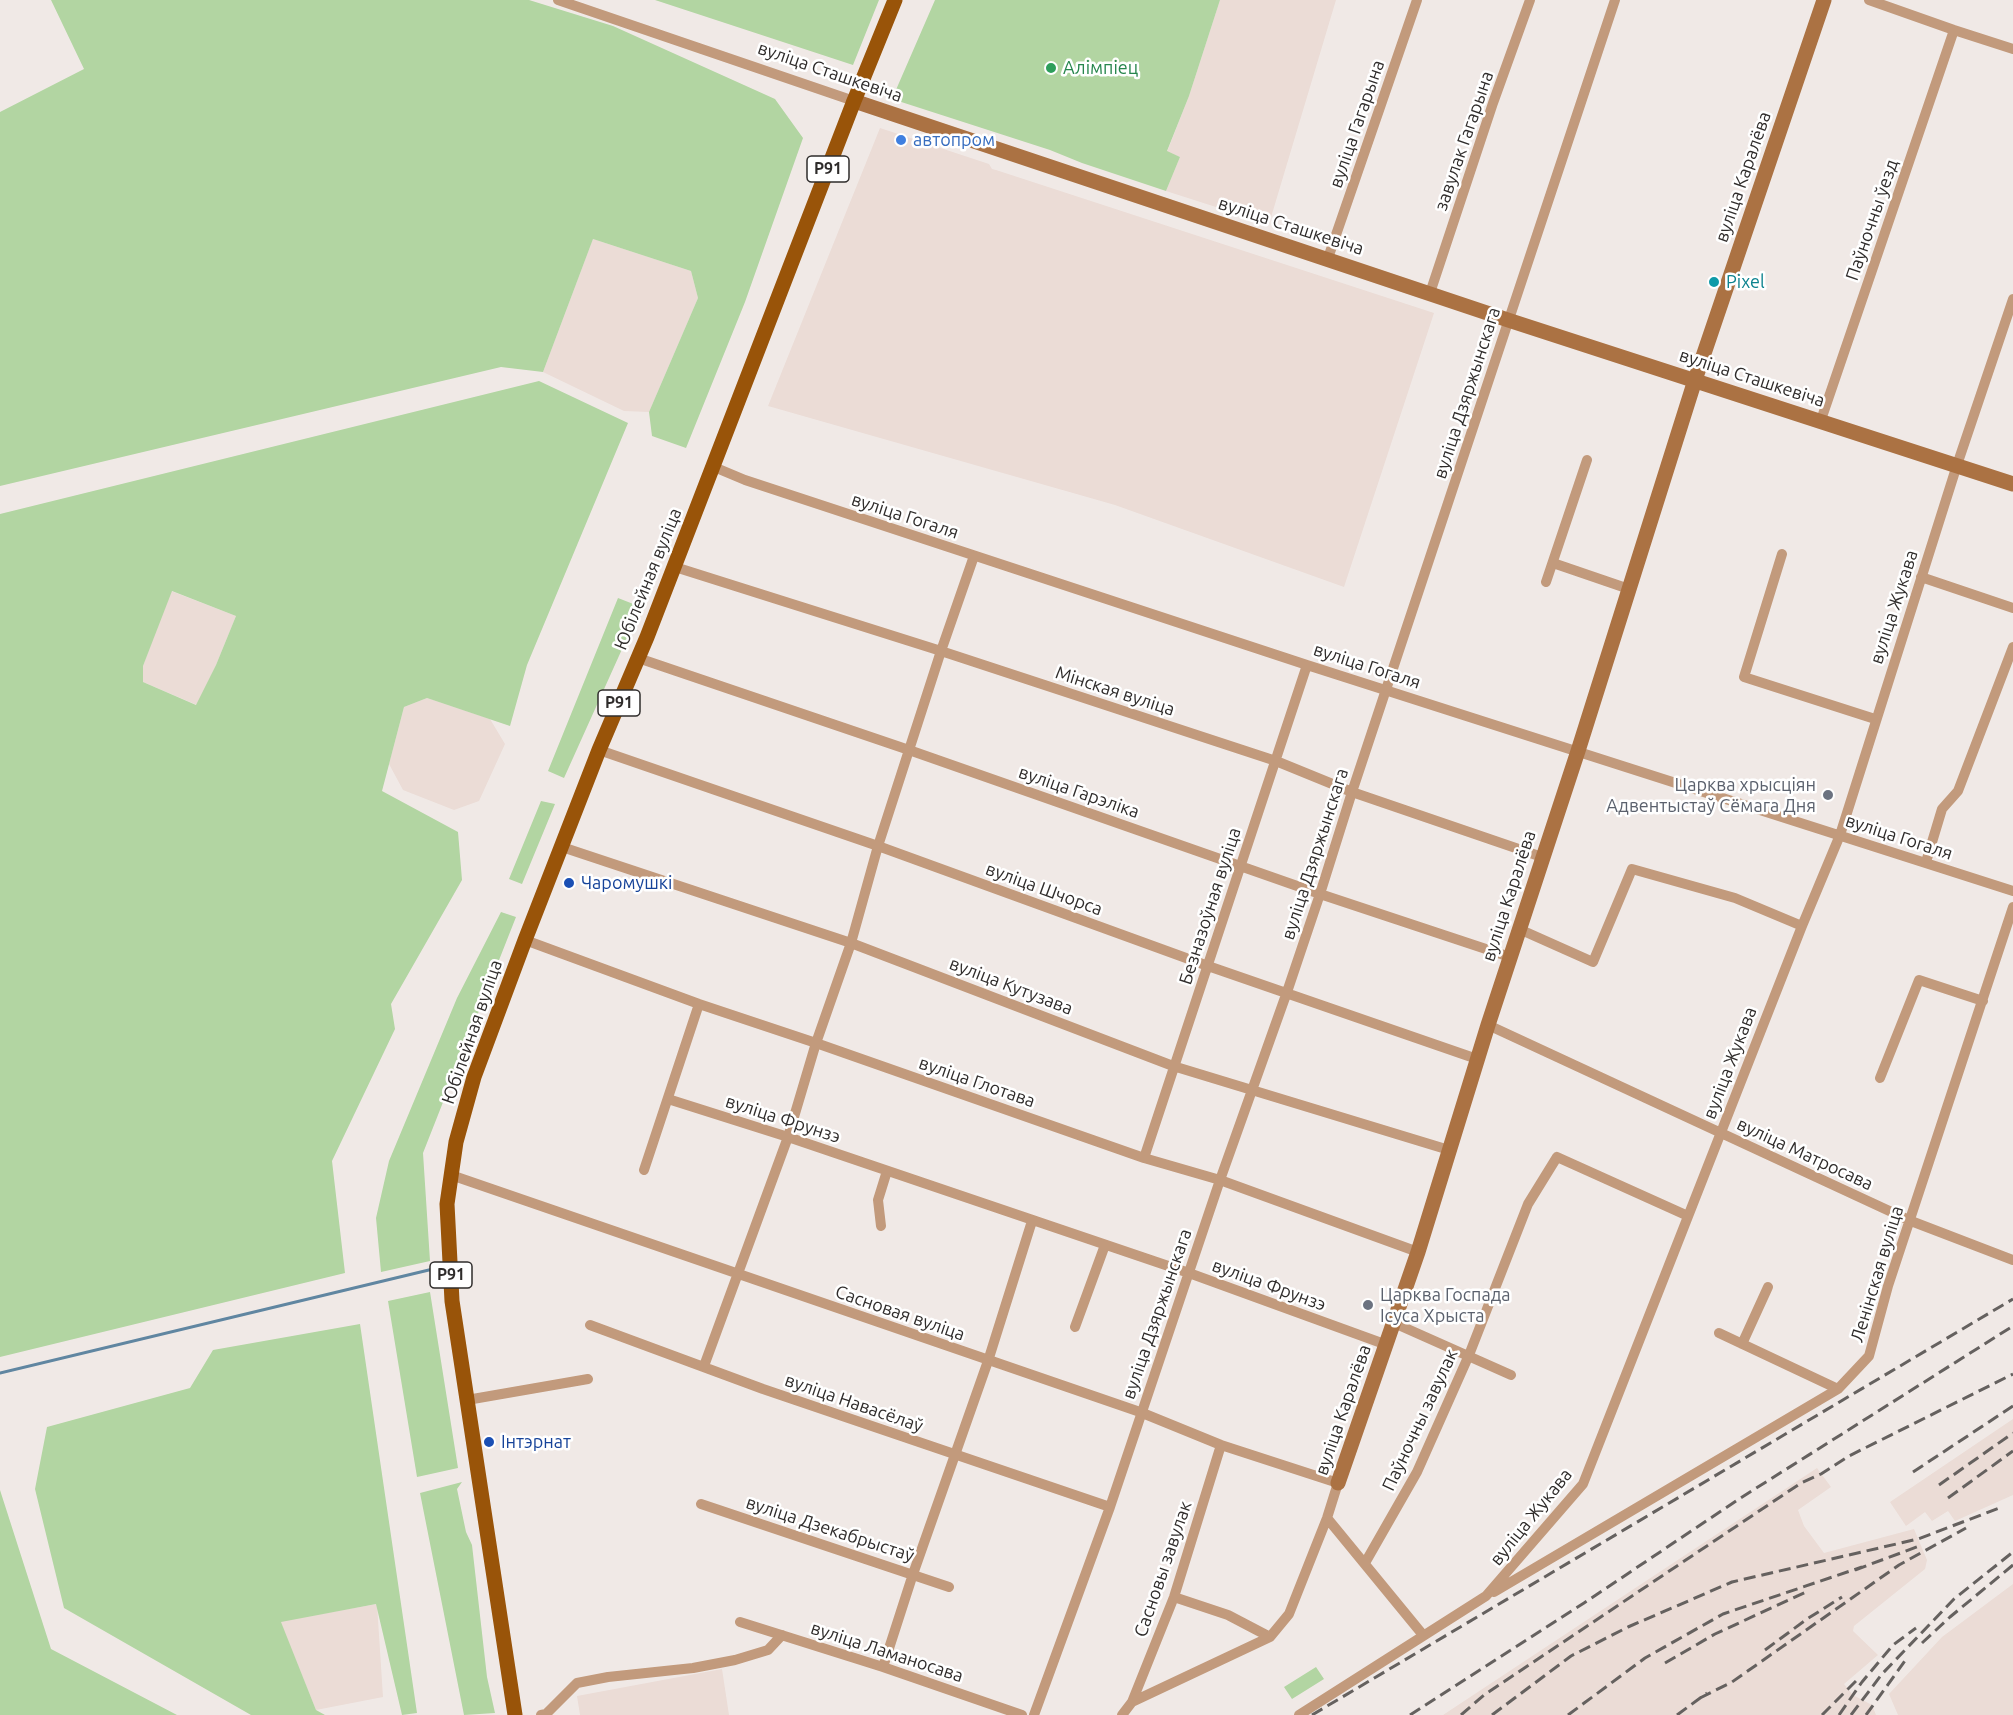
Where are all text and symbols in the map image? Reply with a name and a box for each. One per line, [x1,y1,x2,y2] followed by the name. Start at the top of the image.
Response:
[755,37,905,107] street label: вуліца Сташкевіча
[1063,57,1138,79] place label: Алімпіец
[1325,57,1389,191] street label: вуліца Гагарына
[1044,61,1058,75] marker: Алімпіец
[1430,68,1498,214] street label: завулак Гагарына
[1711,109,1775,245] street label: вуліца Каралёва
[913,129,995,151] place label: автопром
[894,133,908,147] marker: автопром
[807,156,849,182] road number: Р91
[1841,157,1903,283] street label: Паўночны ўезд
[1216,192,1366,260] street label: вуліца Сташкевіча
[1726,271,1765,293] place label: Pixel
[1707,275,1721,289] marker: Pixel
[1429,305,1505,481] street label: вуліца Дзяржынскага
[1677,344,1827,412] street label: вуліца Сташкевіча
[849,489,961,543] street label: вуліца Гогаля
[610,505,686,653] street label: Юбілейная вуліца
[1865,547,1923,667] street label: вуліца Жукава
[1311,639,1423,693] street label: вуліца Гогаля
[1053,662,1177,720] street label: Мінская вуліца
[598,690,640,716] road number: Р91
[1016,761,1142,823] street label: вуліца Гарэліка
[1277,766,1353,942] street label: вуліца Дзяржынскага
[1606,774,1816,816] place label: Царква хрысціян Адвентыстаў Сёмага Дня
[1821,788,1835,802] marker: Царква хрысціян Адвентыстаў Сёмага Дня
[1843,810,1955,864] street label: вуліца Гогаля
[1174,825,1246,987] street label: Безназоўная вуліца
[1478,828,1540,964] street label: вуліца Каралёва
[983,858,1105,920] street label: вуліца Шчорса
[581,872,672,894] place label: Чаромушкі
[562,876,576,890] marker: Чаромушкі
[946,953,1076,1019] street label: вуліца Кутузава
[437,957,507,1107] street label: Юбілейная вуліца
[1699,1004,1761,1122] street label: вуліца Жукава
[916,1052,1038,1112] street label: вуліца Глотава
[723,1090,843,1148] street label: вуліца Фрунзэ
[1733,1113,1877,1195] street label: вуліца Матросава
[1846,1203,1908,1345] street label: Ленінская вуліца
[1118,1226,1196,1402] street label: вуліца Дзяржынскага
[1209,1254,1329,1316] street label: вуліца Фрунзэ
[430,1262,472,1288] road number: Р91
[832,1281,968,1345] street label: Сасновая вуліца
[1380,1284,1510,1326] place label: Царква Госпада Ісуса Хрыста
[1361,1298,1375,1312] marker: Царква Госпада Ісуса Хрыста
[1311,1342,1375,1478] street label: вуліца Каралёва
[1378,1346,1462,1494] street label: Паўночны завулак
[782,1369,926,1437] street label: вуліца Навасёлаў
[501,1431,571,1453] place label: Інтэрнат
[482,1435,496,1449] marker: Інтэрнат
[1485,1464,1577,1570] street label: вуліца Жукава
[743,1492,917,1566] street label: вуліца Дзекабрыстаў
[1130,1498,1196,1640] street label: Сасновы завулак
[808,1617,966,1687] street label: вуліца Ламаносава

